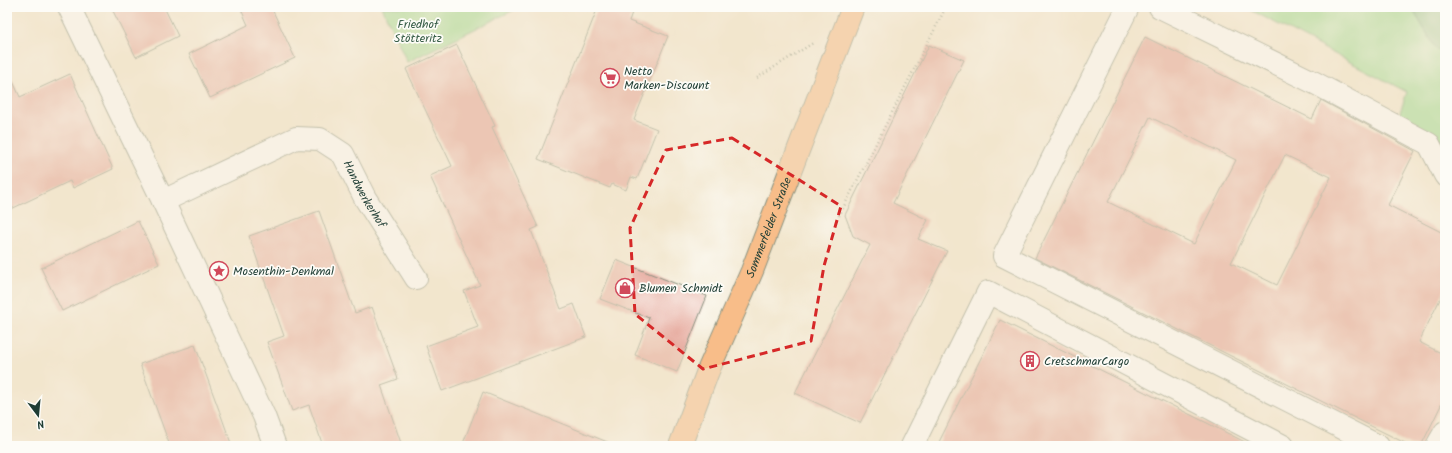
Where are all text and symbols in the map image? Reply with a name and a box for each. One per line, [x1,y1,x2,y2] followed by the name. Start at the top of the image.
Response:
[394,15,442,48] park label: Friedhof Stötteritz
[624,62,710,95] place label: Netto Marken-Discount
[599,67,621,89] supermarket icon: Netto Marken-Discount
[338,157,391,233] street label: Handwerkerhof
[741,174,797,281] street label: Sommerfelder Straße
[208,260,230,282] place icon: Mosenthin-Denkmal
[233,262,334,281] place label: Mosenthin-Denkmal
[614,277,636,299] shop icon: Blumen Schmidt
[639,279,723,298] place label: Blumen Schmidt
[1019,350,1041,372] building icon: CretschmarCargo
[1044,352,1129,371] place label: CretschmarCargo
[18,395,58,435] north arrow
[35,414,46,433] text: N

